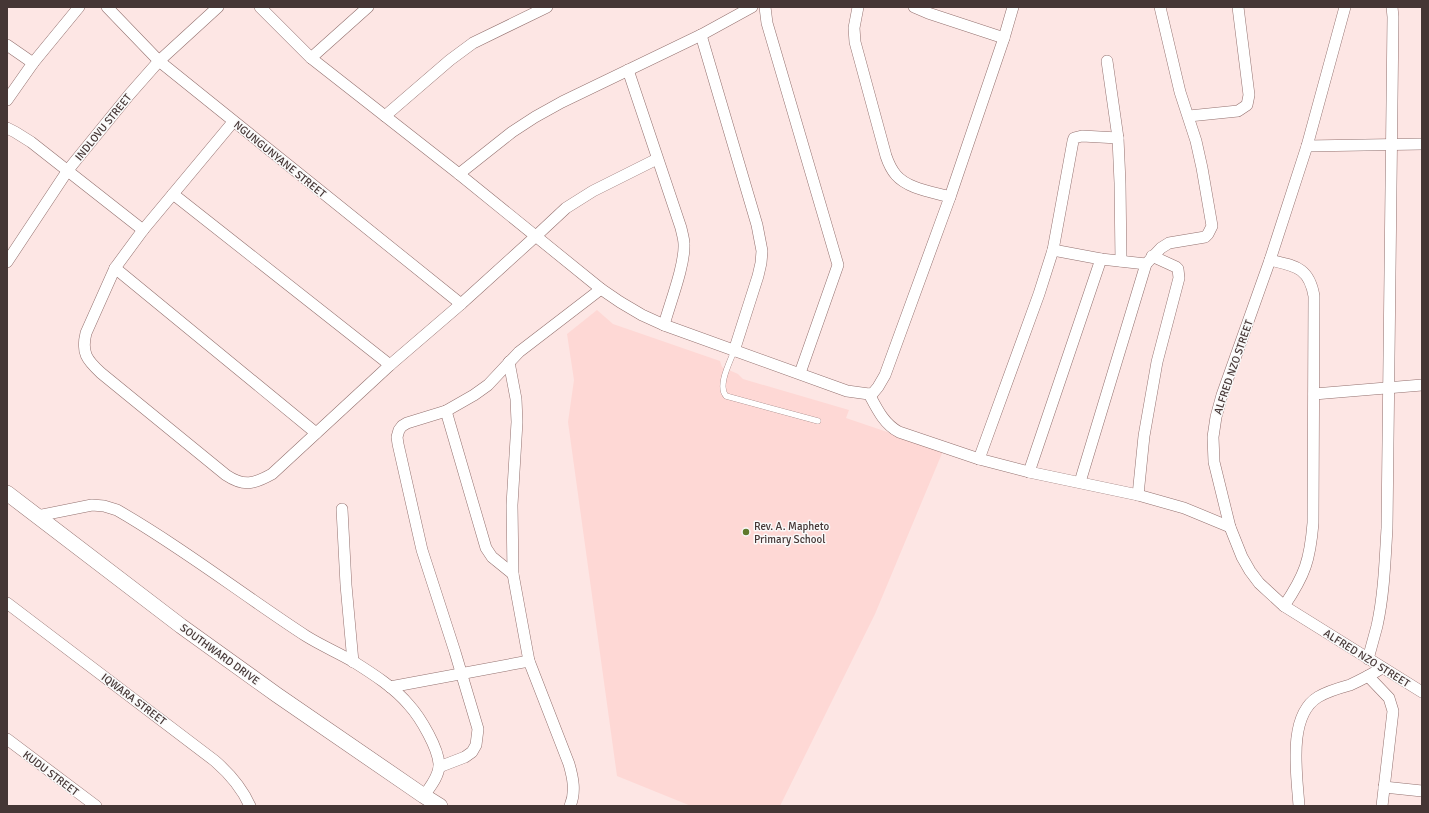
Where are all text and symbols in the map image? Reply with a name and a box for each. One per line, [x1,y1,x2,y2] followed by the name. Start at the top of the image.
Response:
[72,91,135,163] street label: INDLOVU STREET
[231,118,329,201] street label: NGUNGUNYANE STREET
[1211,318,1256,416] street label: ALFRED NZO STREET
[754,520,830,546] place label: Rev. A. Mapheto Primary School
[741,527,751,537] marker: Rev. A. Mapheto Primary School
[177,621,262,688] street label: SOUTHWARD DRIVE
[1321,627,1413,691] street label: ALFRED NZO STREET
[99,671,169,728] street label: IQWARA STREET
[20,748,82,799] street label: KUDU STREET

